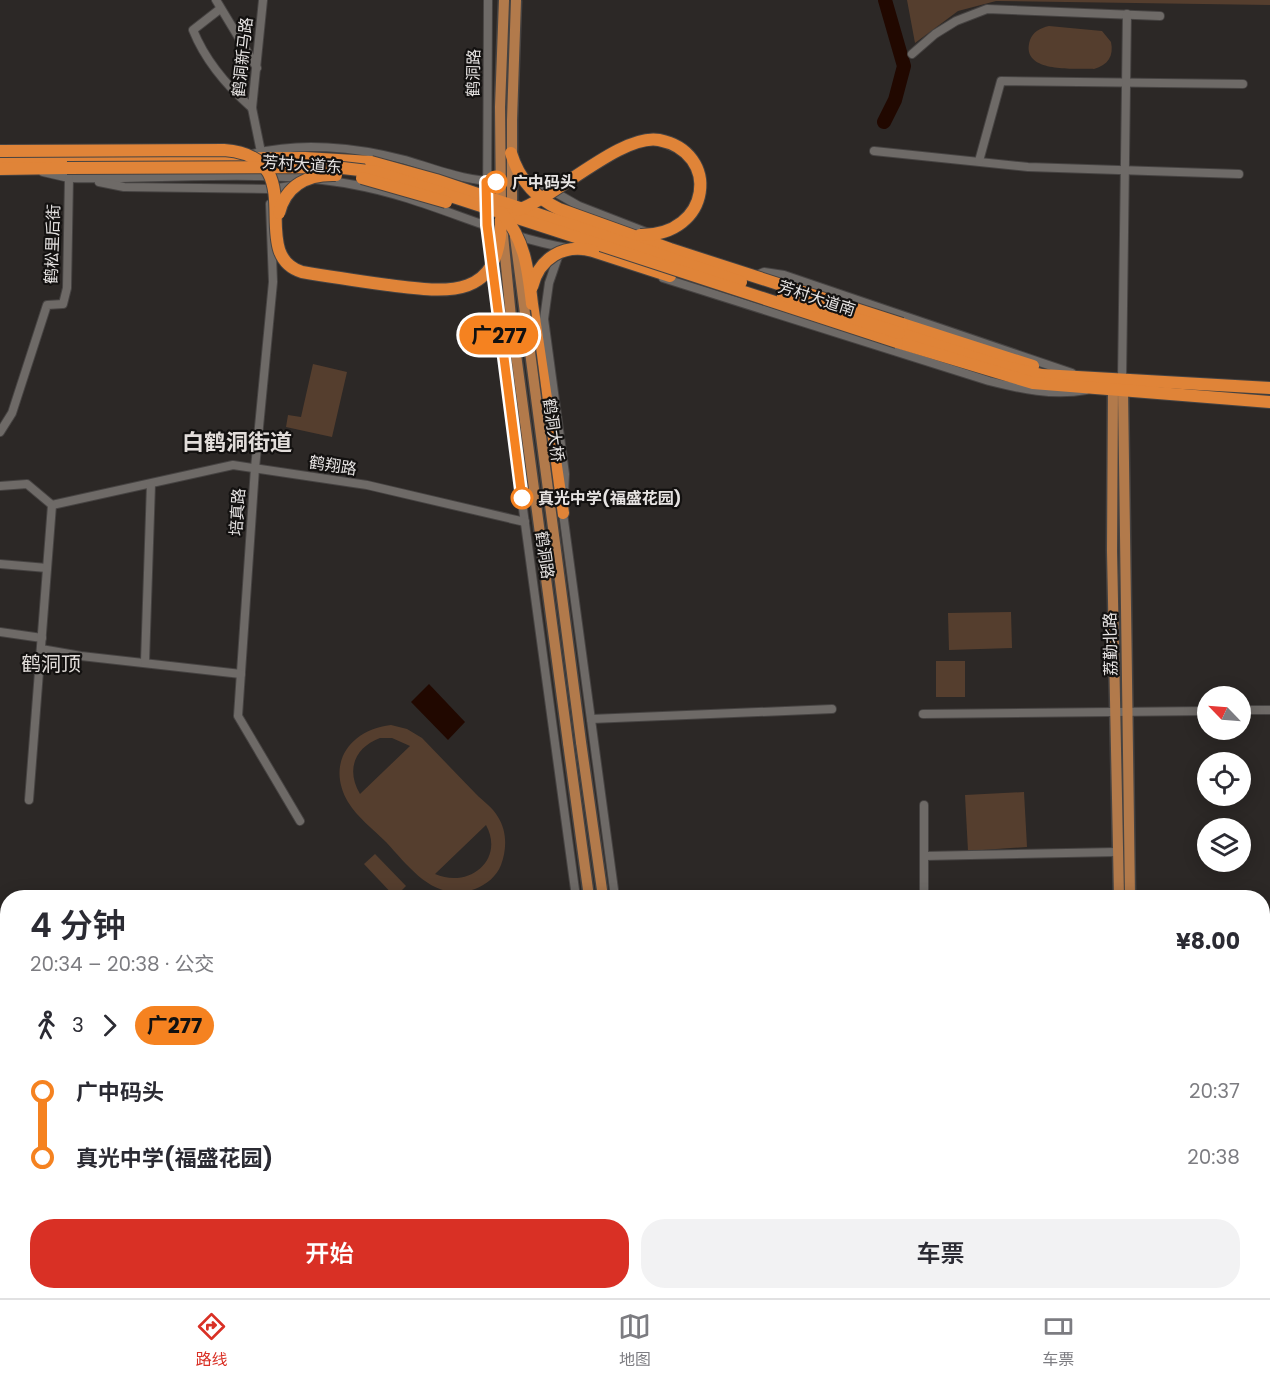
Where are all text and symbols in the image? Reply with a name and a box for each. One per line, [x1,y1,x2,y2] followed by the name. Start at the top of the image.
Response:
[227,16,258,98] street label: 鹤洞新马路
[462,49,485,97] street label: 鹤洞路
[261,150,343,179] street label: 芳村大道东
[485,171,507,193] marker: 广中码头
[512,171,576,194] place label: 广中码头
[40,204,65,284] street label: 鹤松里后街
[775,275,858,322] street label: 芳村大道南
[457,316,541,354] line badge: 广277
[471,321,527,350] text: 广277
[538,397,569,463] street label: 鹤洞大桥
[182,427,292,458] district label: 白鹤洞街道
[307,450,358,481] street label: 鹤翔路
[224,487,251,537] street label: 培真路
[511,487,533,509] marker: 真光中学(福盛花园)
[538,487,681,510] place label: 真光中学(福盛花园)
[530,530,559,580] street label: 鹤洞路
[1098,612,1123,676] street label: 荔勤北路
[21,650,81,678] district label: 鹤洞顶
[1197,686,1251,740] north arrow
[1197,686,1251,872] map controls
[1197,752,1251,806] button: locate
[1197,818,1251,872] button: layers
[30,902,126,949] text: 4 分钟
[1176,926,1240,957] text: ¥8.00
[30,950,215,978] text: 20:34 – 20:38 · 公交
[30,1009,63,1042] icon: walk
[93,1009,126,1042] icon: forward
[72,1011,84,1039] text: 3
[147,1011,202,1040] text: 广277
[76,1077,164,1108] text: 广中码头
[1189,1077,1240,1105] text: 20:37
[76,1143,273,1174] text: 真光中学(福盛花园)
[1187,1143,1240,1171] text: 20:38
[30,1219,629,1288] button: 开始
[641,1219,1240,1288] button: 车票
[195,1310,228,1372] tab: 路线
[618,1310,651,1372] tab: 地图
[1042,1310,1075,1372] tab: 车票

